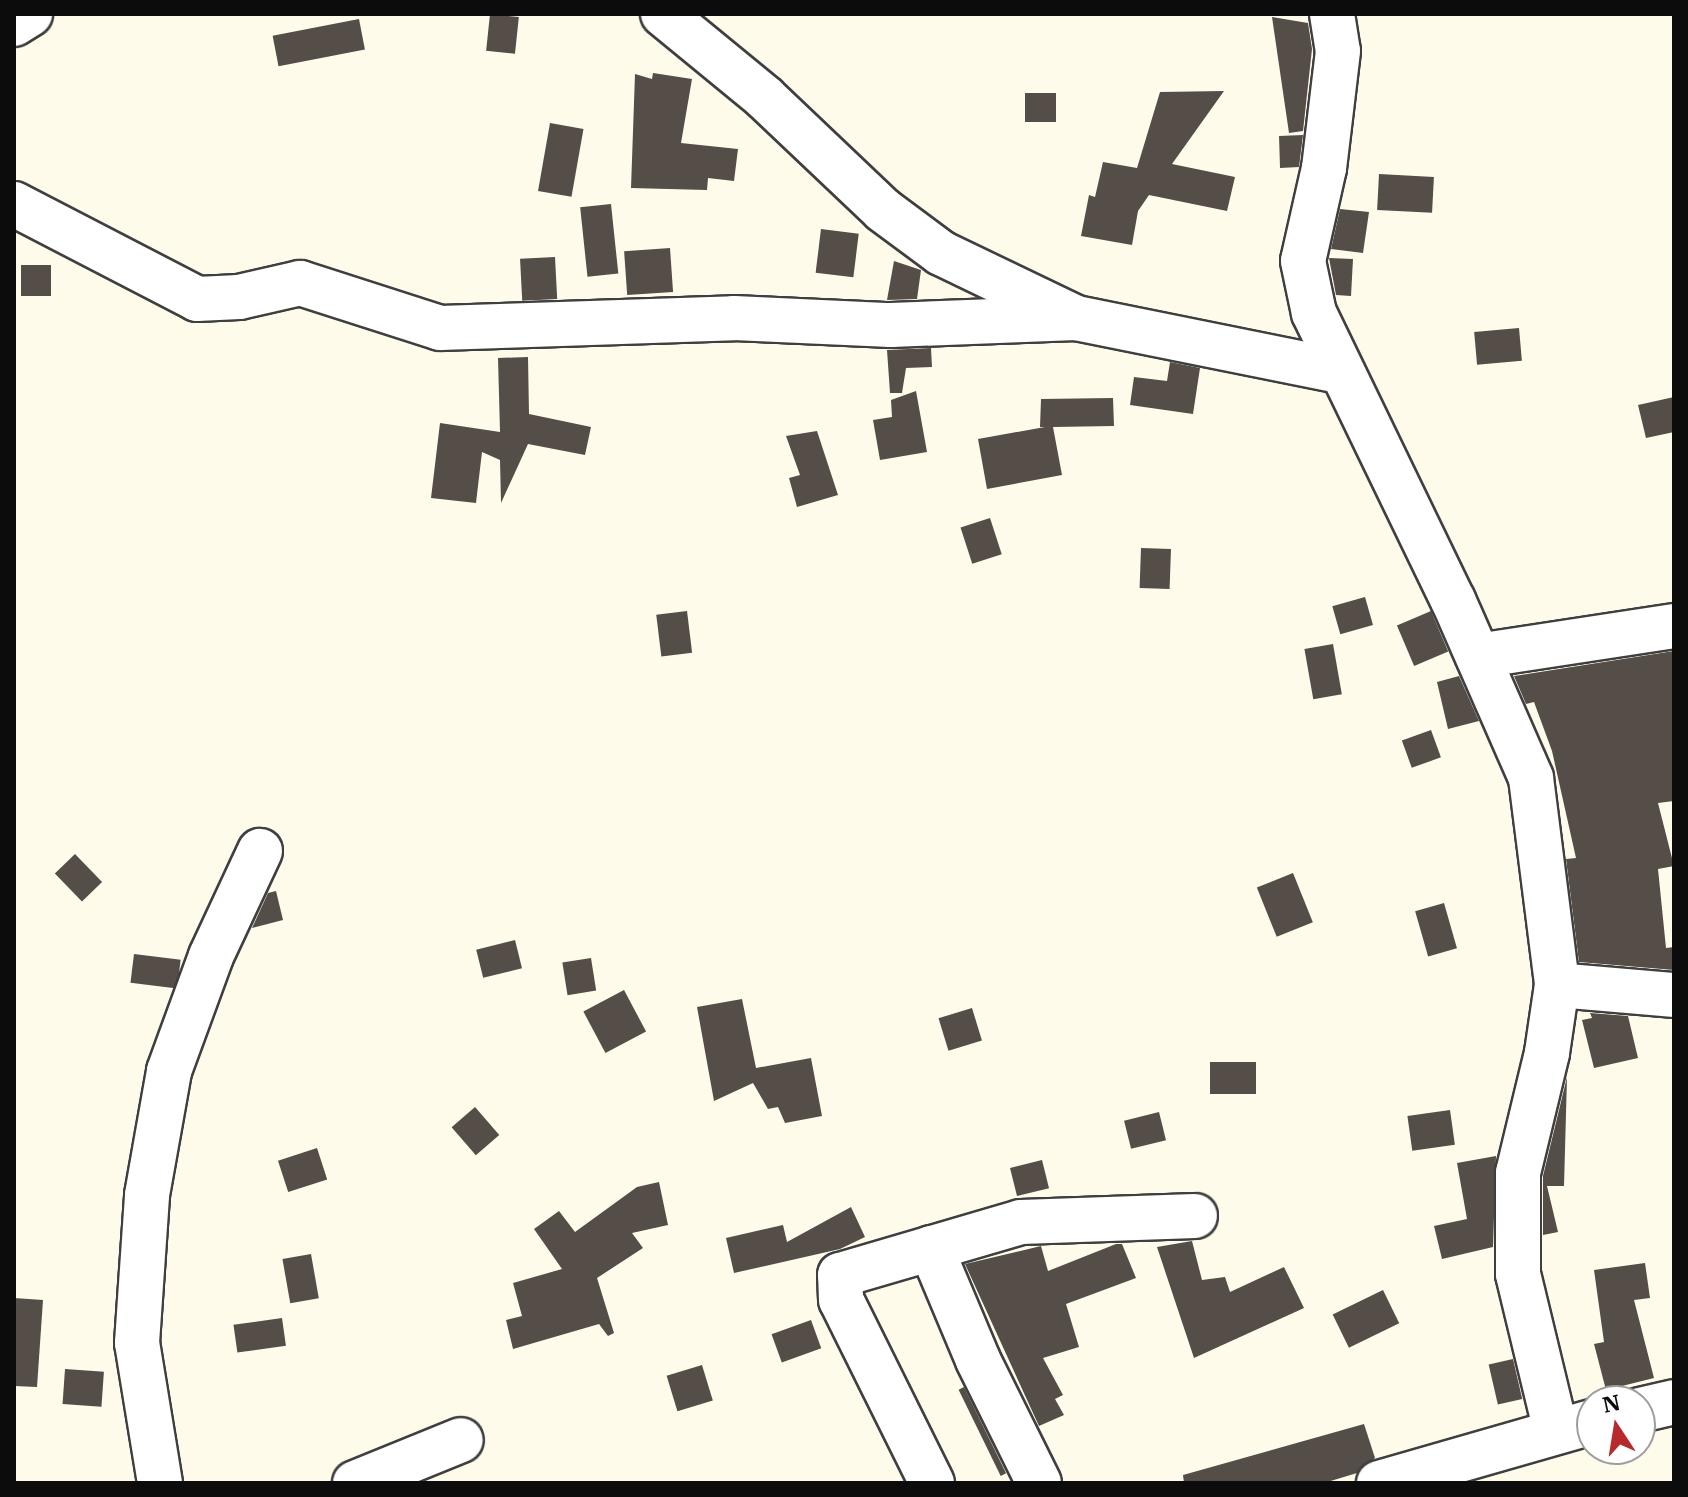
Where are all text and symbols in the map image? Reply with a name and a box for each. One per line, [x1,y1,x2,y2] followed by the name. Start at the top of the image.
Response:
[1576,1385,1656,1465] north arrow
[1600,1387,1623,1419] text: N

